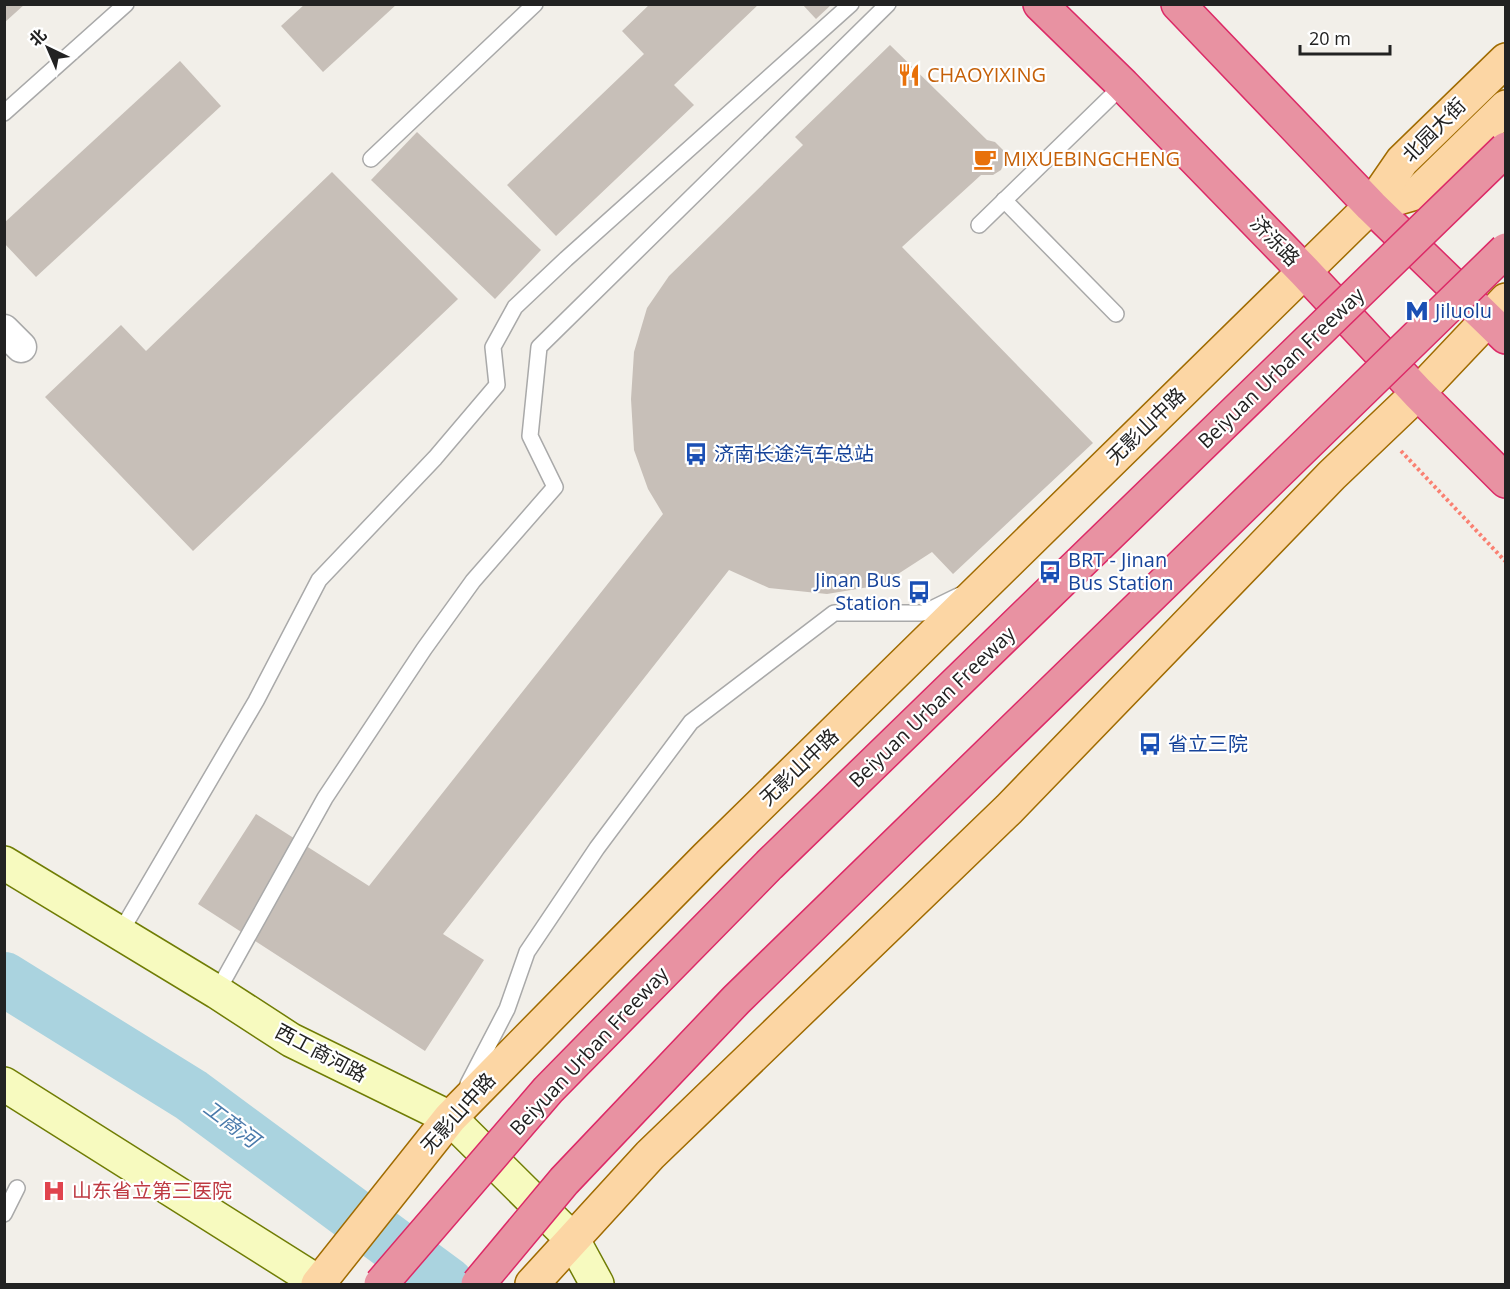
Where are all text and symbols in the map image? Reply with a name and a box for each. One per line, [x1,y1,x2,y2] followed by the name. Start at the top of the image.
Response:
[18,18,78,78] north arrow
[1300,18,1390,56] scale bar
[24,24,51,51] text: 北
[1309,26,1351,50] text: 20 m
[927,61,1046,88] place label: CHAOYIXING
[896,62,922,88] restaurant icon: CHAOYIXING
[1396,92,1471,167] street label: 北园大街
[1003,145,1180,172] place label: MIXUEBINGCHENG
[972,146,998,172] cafe icon: MIXUEBINGCHENG
[1245,210,1306,272] street label: 济泺路
[1192,280,1370,454] street label: Beiyuan Urban Freeway
[1433,297,1492,324] place label: Jiluolu
[1404,298,1430,324] metro station icon: Jiluolu
[1100,381,1191,470] street label: 无影山中路
[714,440,874,467] place label: 济南长途汽车总站
[683,441,709,467] bus stop icon: 济南长途汽车总站
[1068,546,1174,596] place label: BRT - Jinan Bus Station
[1037,559,1063,585] bus stop icon: BRT - Jinan Bus Station
[813,566,901,616] place label: Jinan Bus Station
[906,579,932,605] bus stop icon: Jinan Bus Station
[843,619,1021,793] street label: Beiyuan Urban Freeway
[753,722,844,811] street label: 无影山中路
[1168,730,1248,757] place label: 省立三院
[1137,731,1163,757] bus stop icon: 省立三院
[503,960,675,1141] street label: Beiyuan Urban Freeway
[271,1017,372,1088] street label: 西工商河路
[414,1066,501,1159] street label: 无影山中路
[198,1093,268,1156] water label: 工商河
[72,1177,232,1204] place label: 山东省立第三医院
[41,1178,67,1204] hospital icon: 山东省立第三医院

